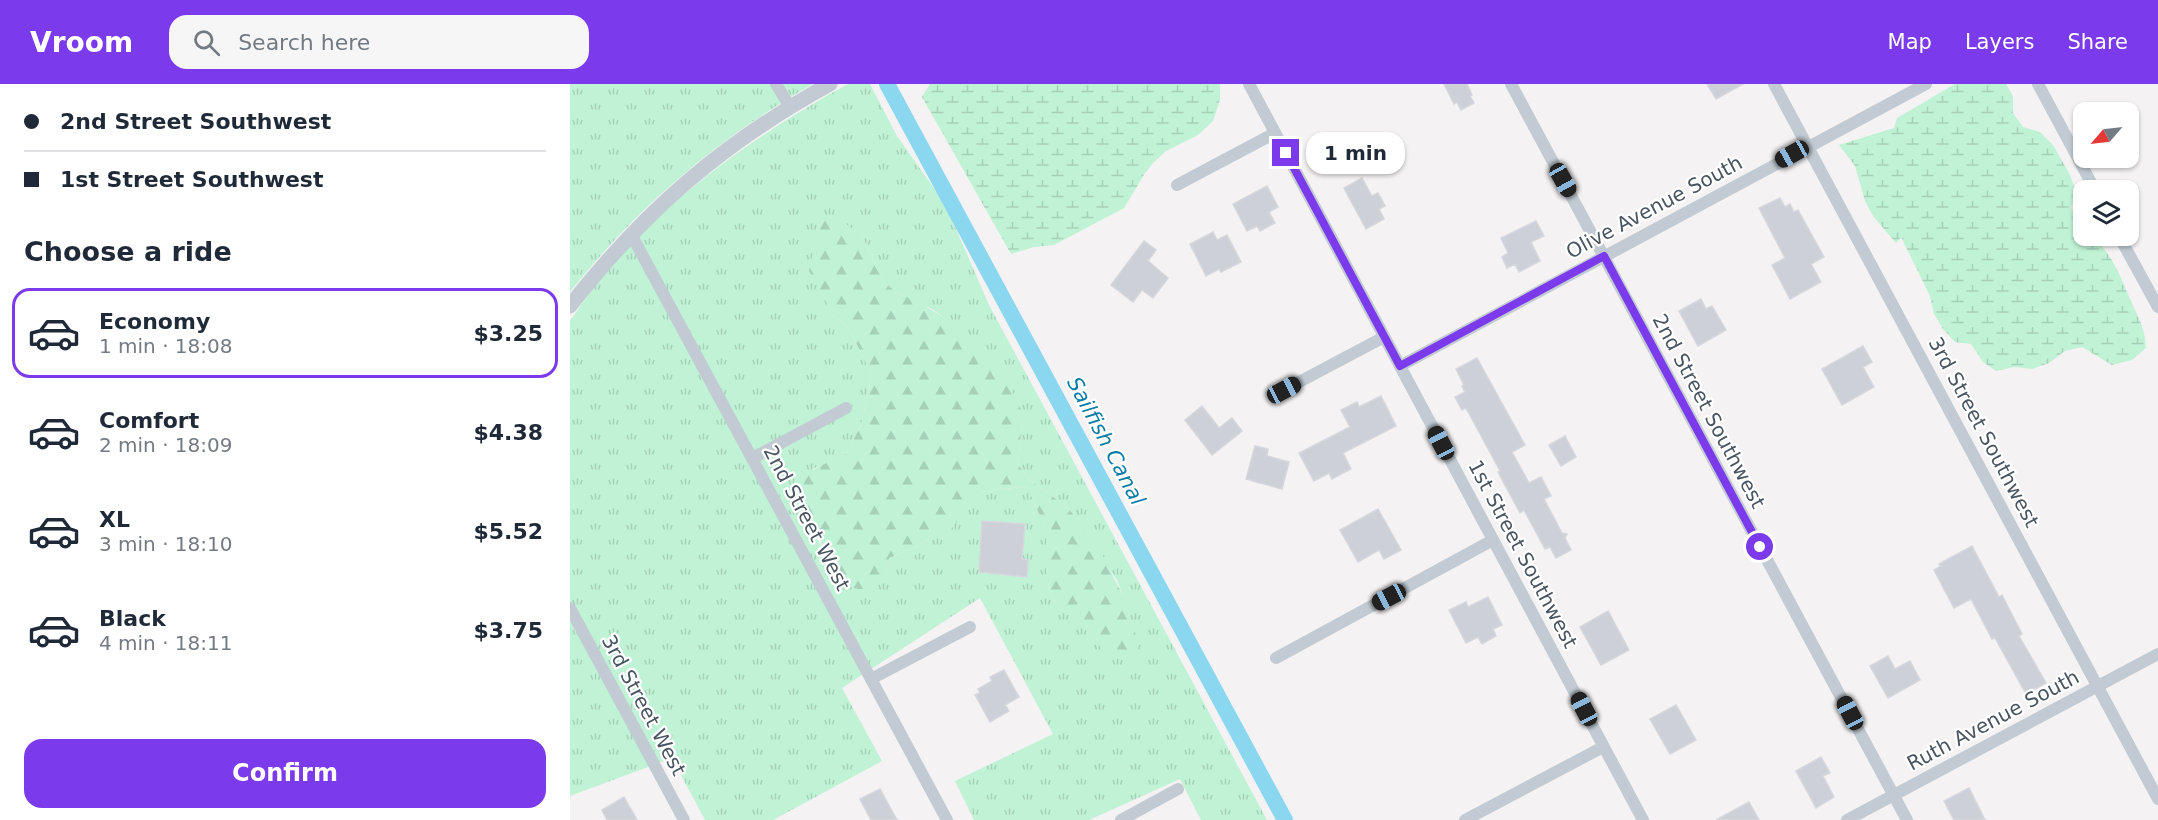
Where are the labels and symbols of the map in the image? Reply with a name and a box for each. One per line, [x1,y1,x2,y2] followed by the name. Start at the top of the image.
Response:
[2073,102,2139,168] north arrow
[1307,132,1406,174] callout: 1 min
[1772,137,1812,171] car
[1272,139,1299,166] route end
[1562,150,1746,264] street label: Olive Avenue South
[1546,160,1580,200] car
[1648,310,1771,512] street label: 2nd Street Southwest
[1924,333,2044,531] street label: 3rd Street Southwest
[1062,373,1150,509] water label: Sailfish Canal
[1264,374,1304,406] car
[1425,423,1457,463] car
[759,441,855,595] street label: 2nd Street West
[1463,456,1583,652] street label: 1st Street Southwest
[1746,533,1773,560] route start
[1369,581,1409,613] car
[597,631,691,780] street label: 3rd Street West
[1903,664,2083,776] street label: Ruth Avenue South
[1568,689,1600,729] car
[1834,693,1866,733] car

